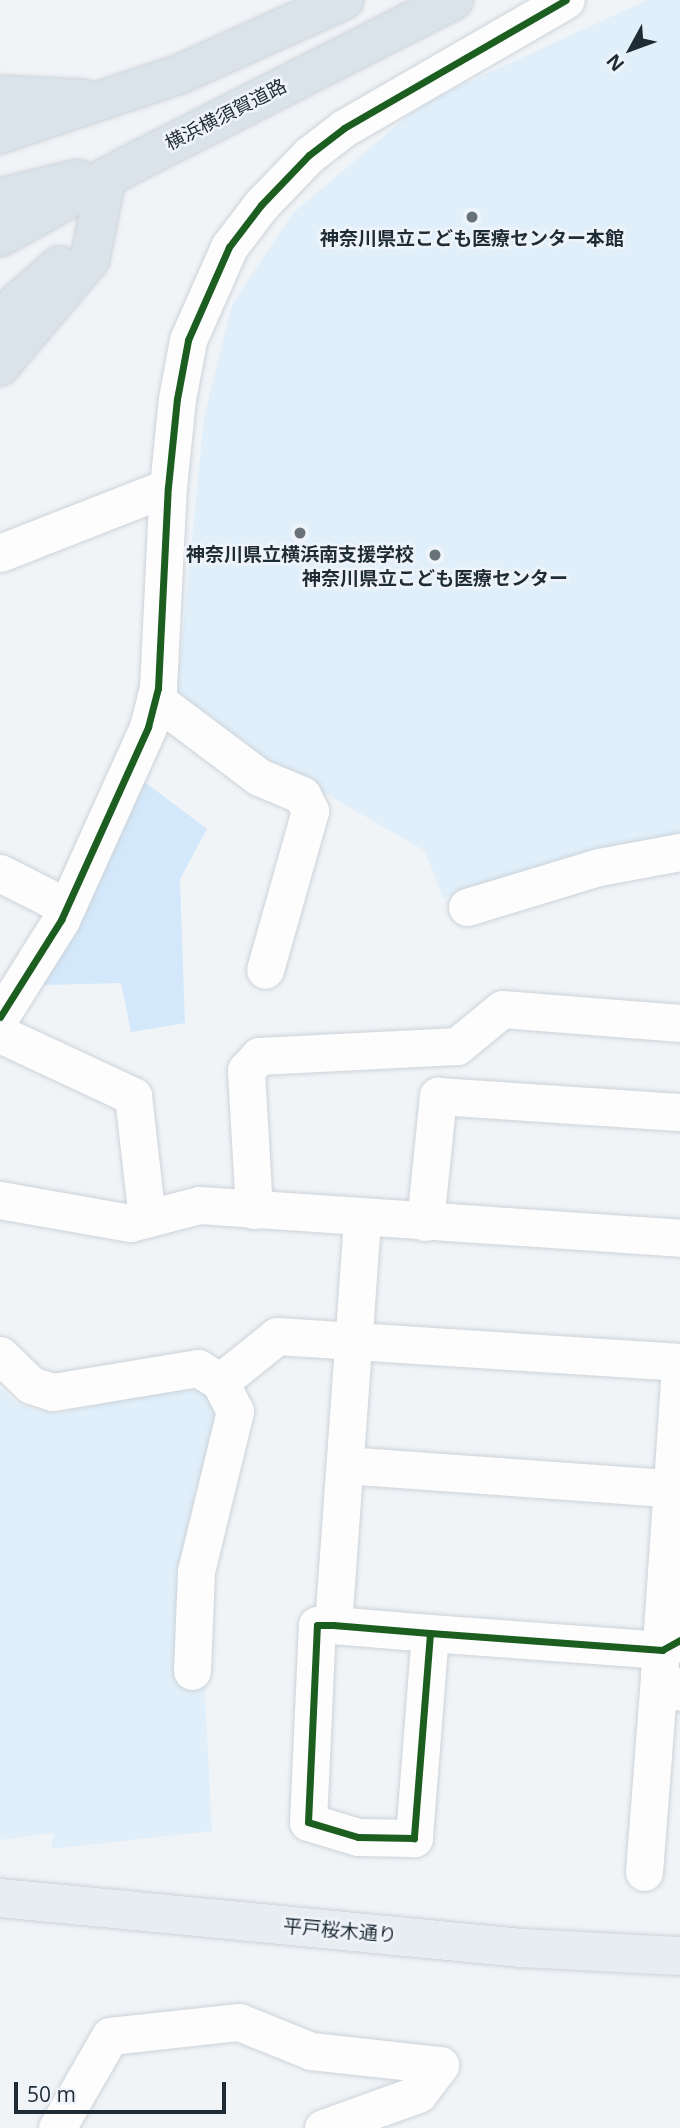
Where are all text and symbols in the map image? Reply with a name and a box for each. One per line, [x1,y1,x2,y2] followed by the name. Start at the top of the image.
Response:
[596,14,666,84] north arrow
[600,48,630,77] text: N
[162,75,290,155] street label: 横浜横須賀道路
[464,209,480,225] marker: 神奈川県立こども医療センター本館
[320,228,624,250] place label: 神奈川県立こども医療センター本館
[292,525,308,541] marker: 神奈川県立横浜南支援学校
[186,544,414,566] place label: 神奈川県立横浜南支援学校
[425,545,445,565] marker: 神奈川県立こども医療センター
[302,568,568,590] place label: 神奈川県立こども医療センター
[282,1915,398,1947] street label: 平戸桜木通り
[18,2068,229,2112] scale bar
[27,2080,76,2108] text: 50 m

